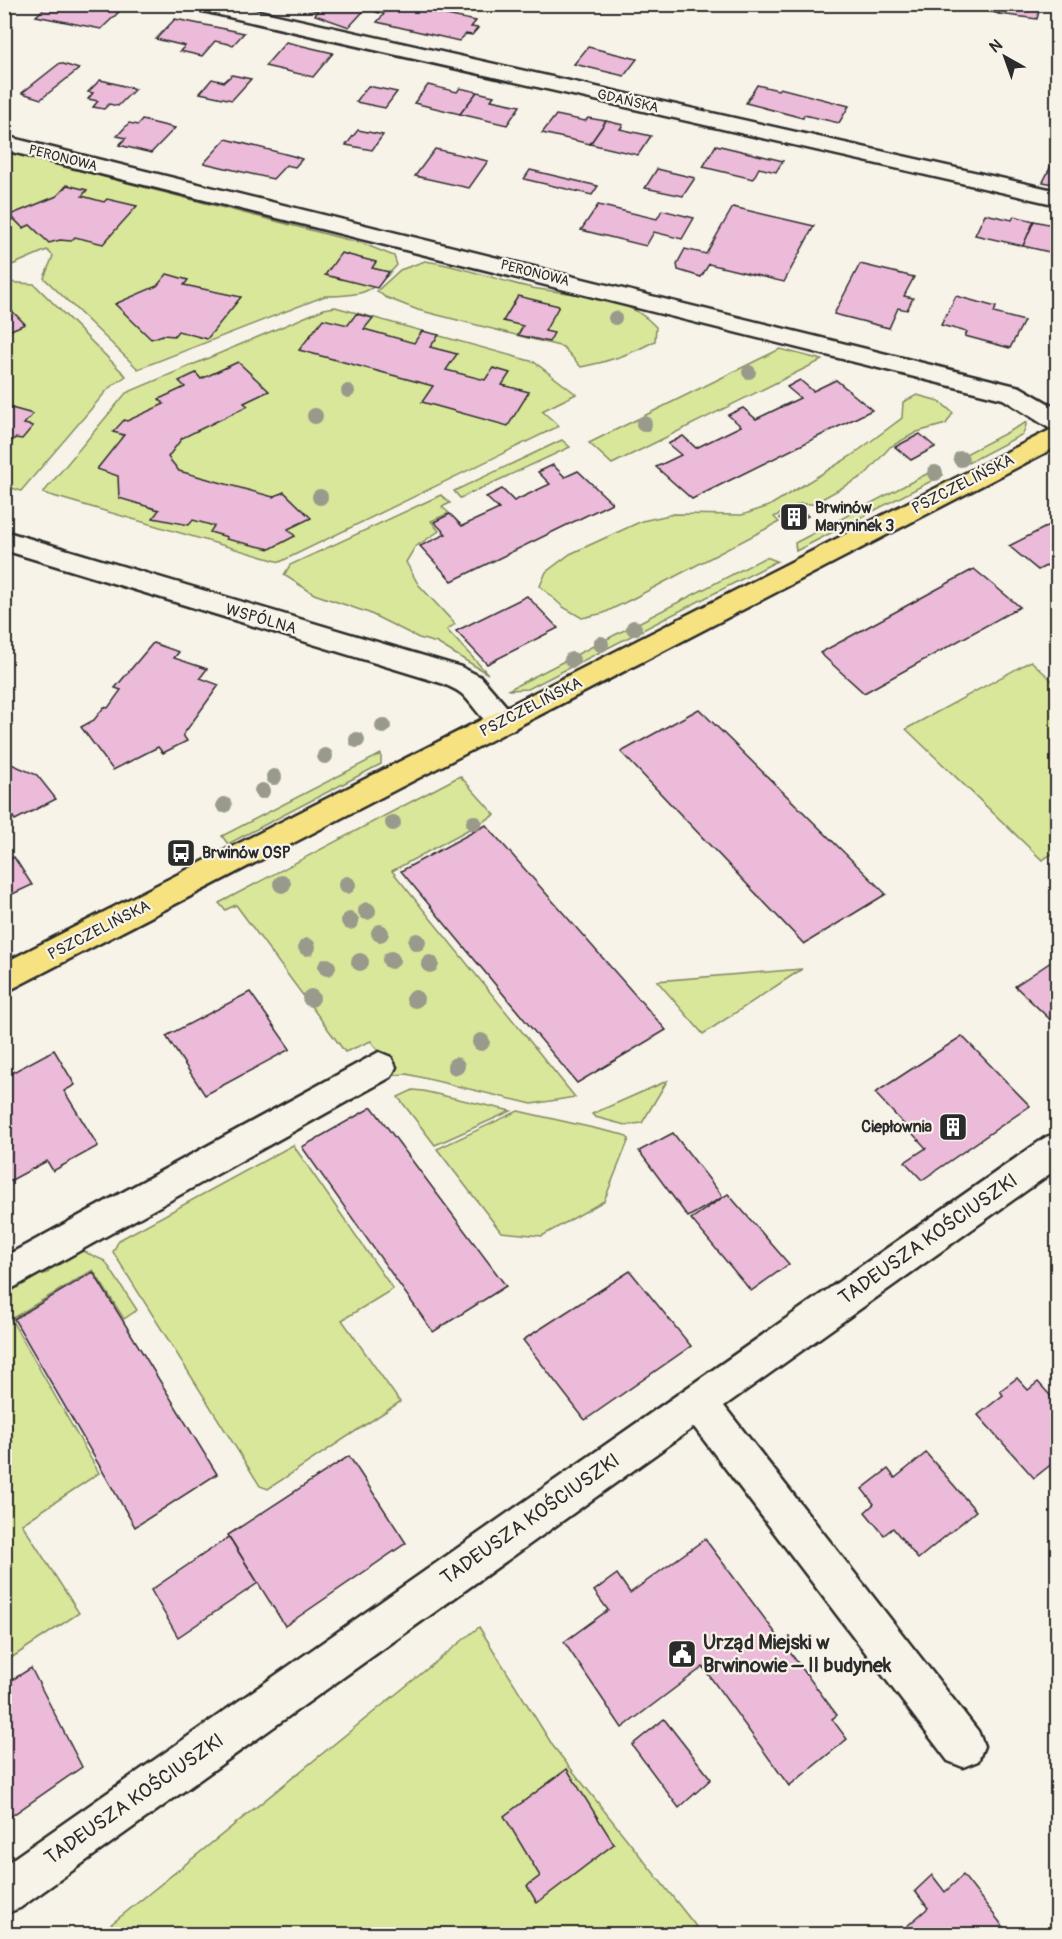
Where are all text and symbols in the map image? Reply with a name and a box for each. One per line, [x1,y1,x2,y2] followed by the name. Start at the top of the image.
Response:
[975,27,1035,87] north arrow
[985,35,1007,57] text: N
[596,85,661,116] street label: GDAŃSKA
[27,141,99,175] street label: PERONOWA
[499,256,571,290] street label: PERONOWA
[908,450,1018,518] street label: PSZCZELIŃSKA
[815,498,894,536] place label: Brwinów Maryninek 3
[778,501,810,533] building icon: Brwinów Maryninek 3
[223,598,299,639] street label: WSPÓLNA
[476,673,586,741] street label: PSZCZELIŃSKA
[165,837,197,869] bus stop icon: Brwinów OSP
[202,843,291,863] place label: Brwinów OSP
[44,896,154,964] street label: PSZCZELIŃSKA
[937,1111,969,1143] building icon: Ciepłownia
[861,1117,933,1137] place label: Ciepłownia
[834,1168,1022,1310] street label: TADEUSZA KOŚCIUSZKI
[436,1448,624,1590] street label: TADEUSZA KOŚCIUSZKI
[703,1630,892,1678] place label: Urząd Miejski w Brwinowie – II budynek
[666,1638,698,1670] public building icon: Urząd Miejski w Brwinowie – II budynek
[40,1728,228,1870] street label: TADEUSZA KOŚCIUSZKI

